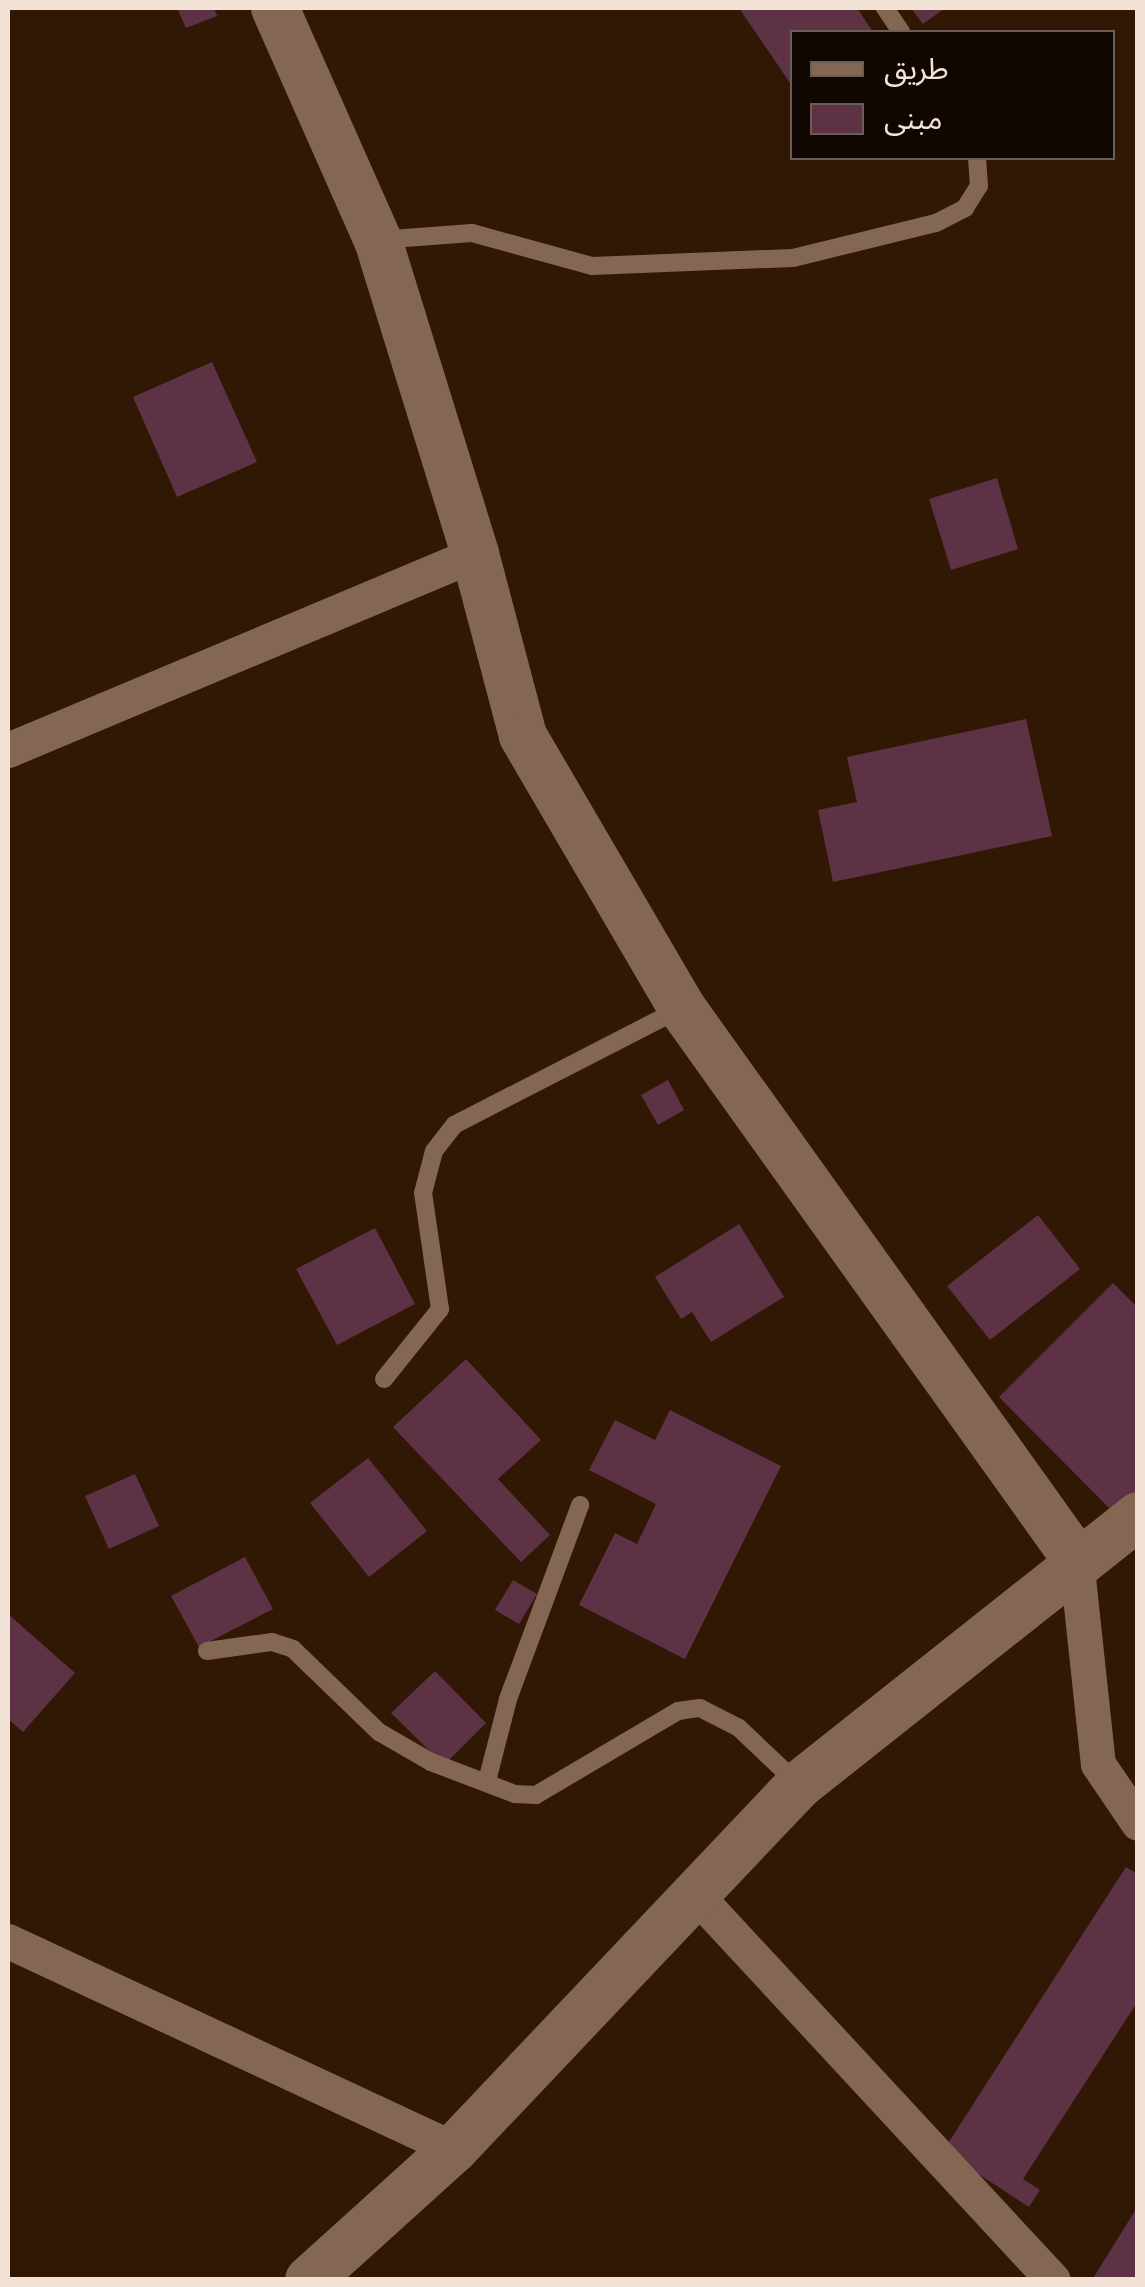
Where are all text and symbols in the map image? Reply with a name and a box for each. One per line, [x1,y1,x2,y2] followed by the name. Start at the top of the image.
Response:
[790,30,1115,160] legend
[884,52,949,88] text: طريق
[884,102,942,138] text: مبنى

